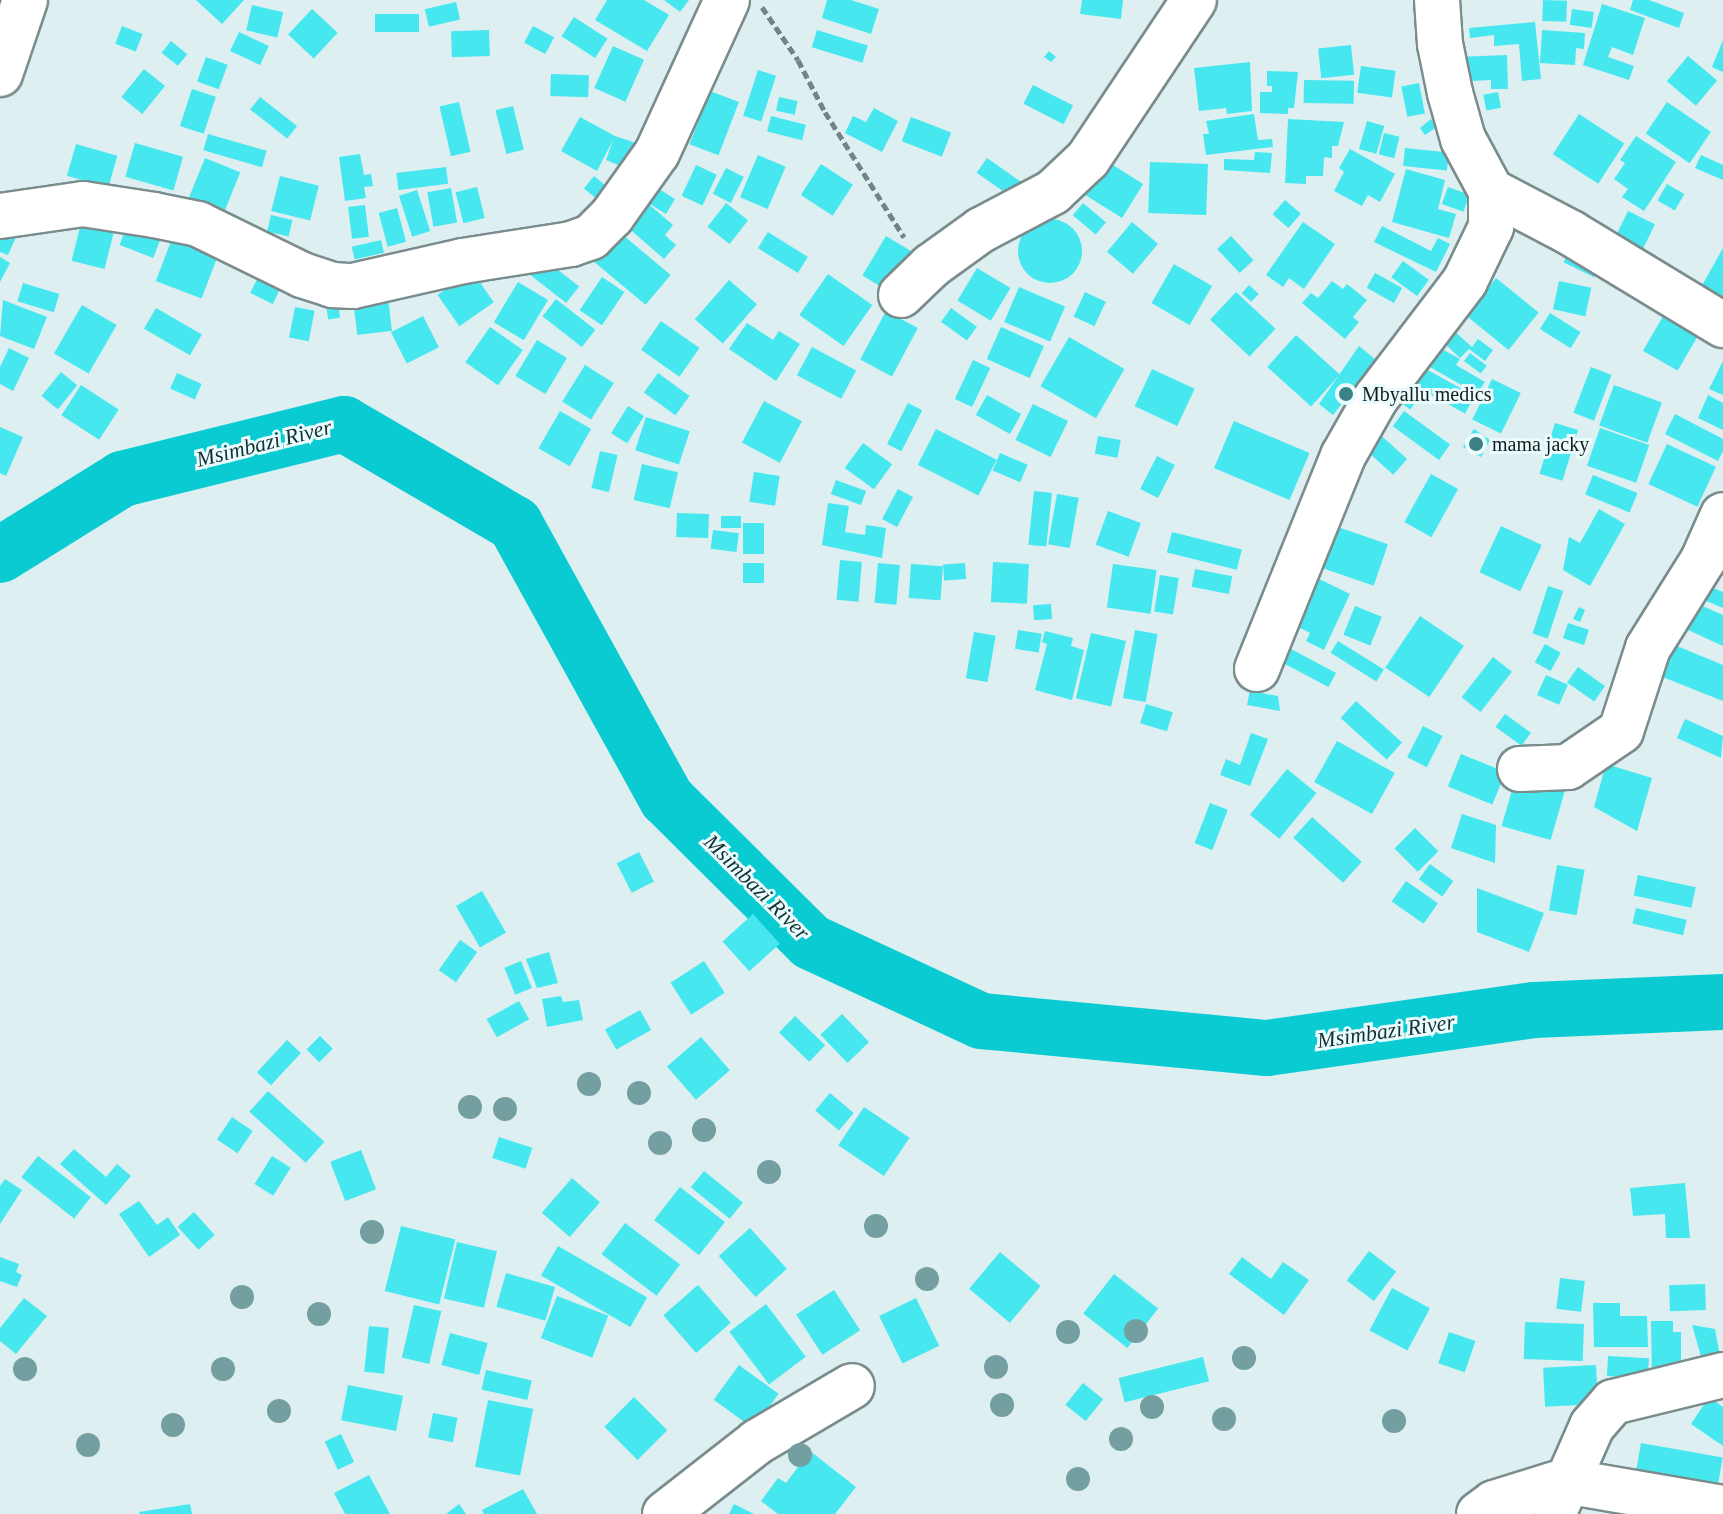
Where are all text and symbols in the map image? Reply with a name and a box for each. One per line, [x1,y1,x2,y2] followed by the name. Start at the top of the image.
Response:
[1362,382,1491,406] place label: Mbyallu medics
[1337,385,1355,403] marker: Mbyallu medics
[194,413,334,473] water label: Msimbazi River
[1492,432,1589,456] place label: mama jacky
[1467,435,1485,453] marker: mama jacky
[699,829,815,945] water label: Msimbazi River
[1315,1008,1457,1054] water label: Msimbazi River

